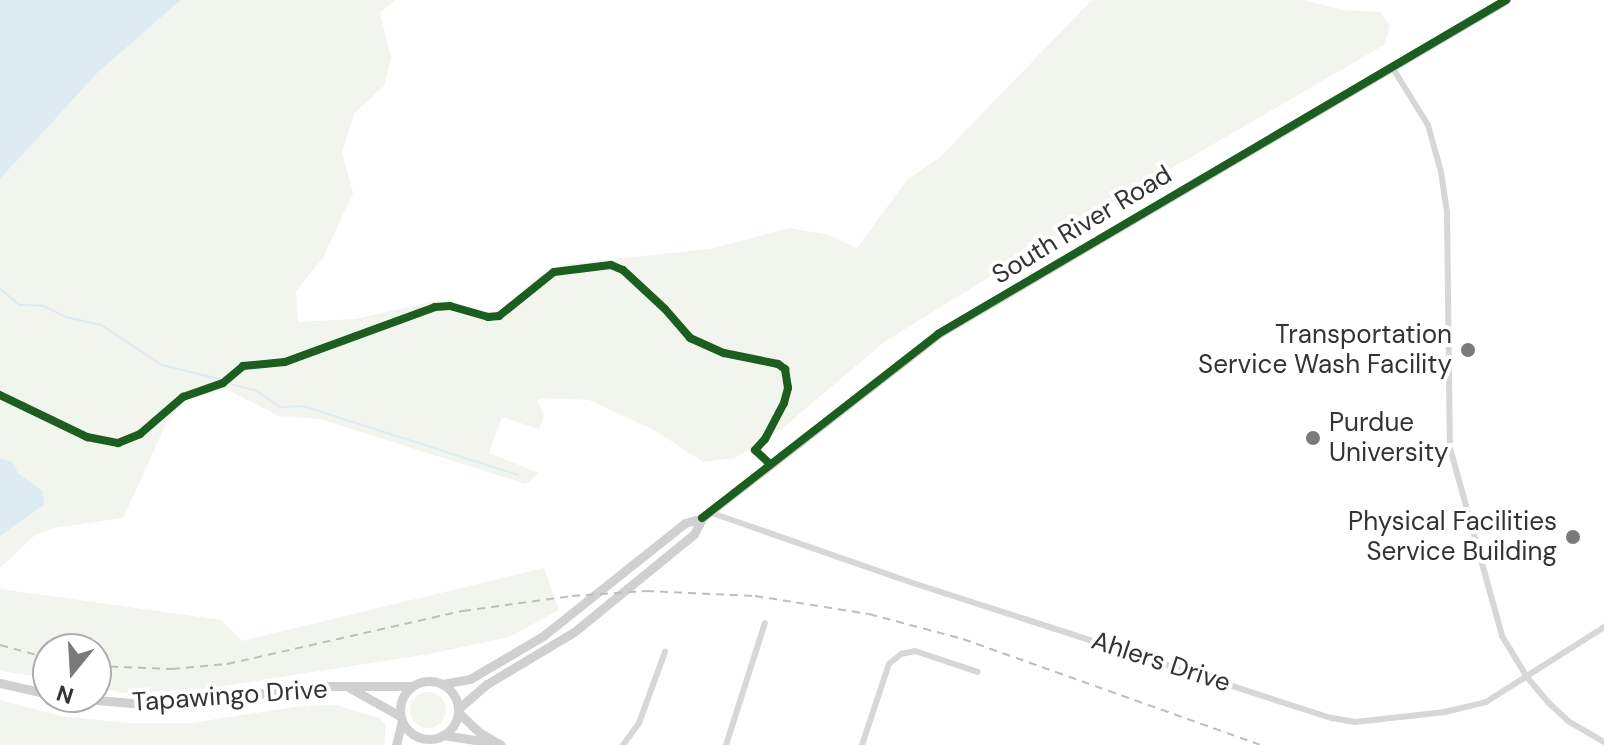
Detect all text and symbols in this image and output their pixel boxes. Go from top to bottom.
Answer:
street label: South River Road [987,159,1177,291]
place label: Transportation Service Wash Facility [1198,319,1452,380]
marker: Transportation Service Wash Facility [1459,341,1477,359]
place label: Purdue University [1329,407,1449,468]
marker: Purdue University [1304,429,1322,447]
place label: Physical Facilities Service Building [1348,506,1557,568]
marker: Physical Facilities Service Building [1564,528,1582,546]
street label: Ahlers Drive [1088,625,1234,699]
north arrow [32,633,112,713]
street label: Tapawingo Drive [131,674,329,718]
text: N [53,678,77,711]

